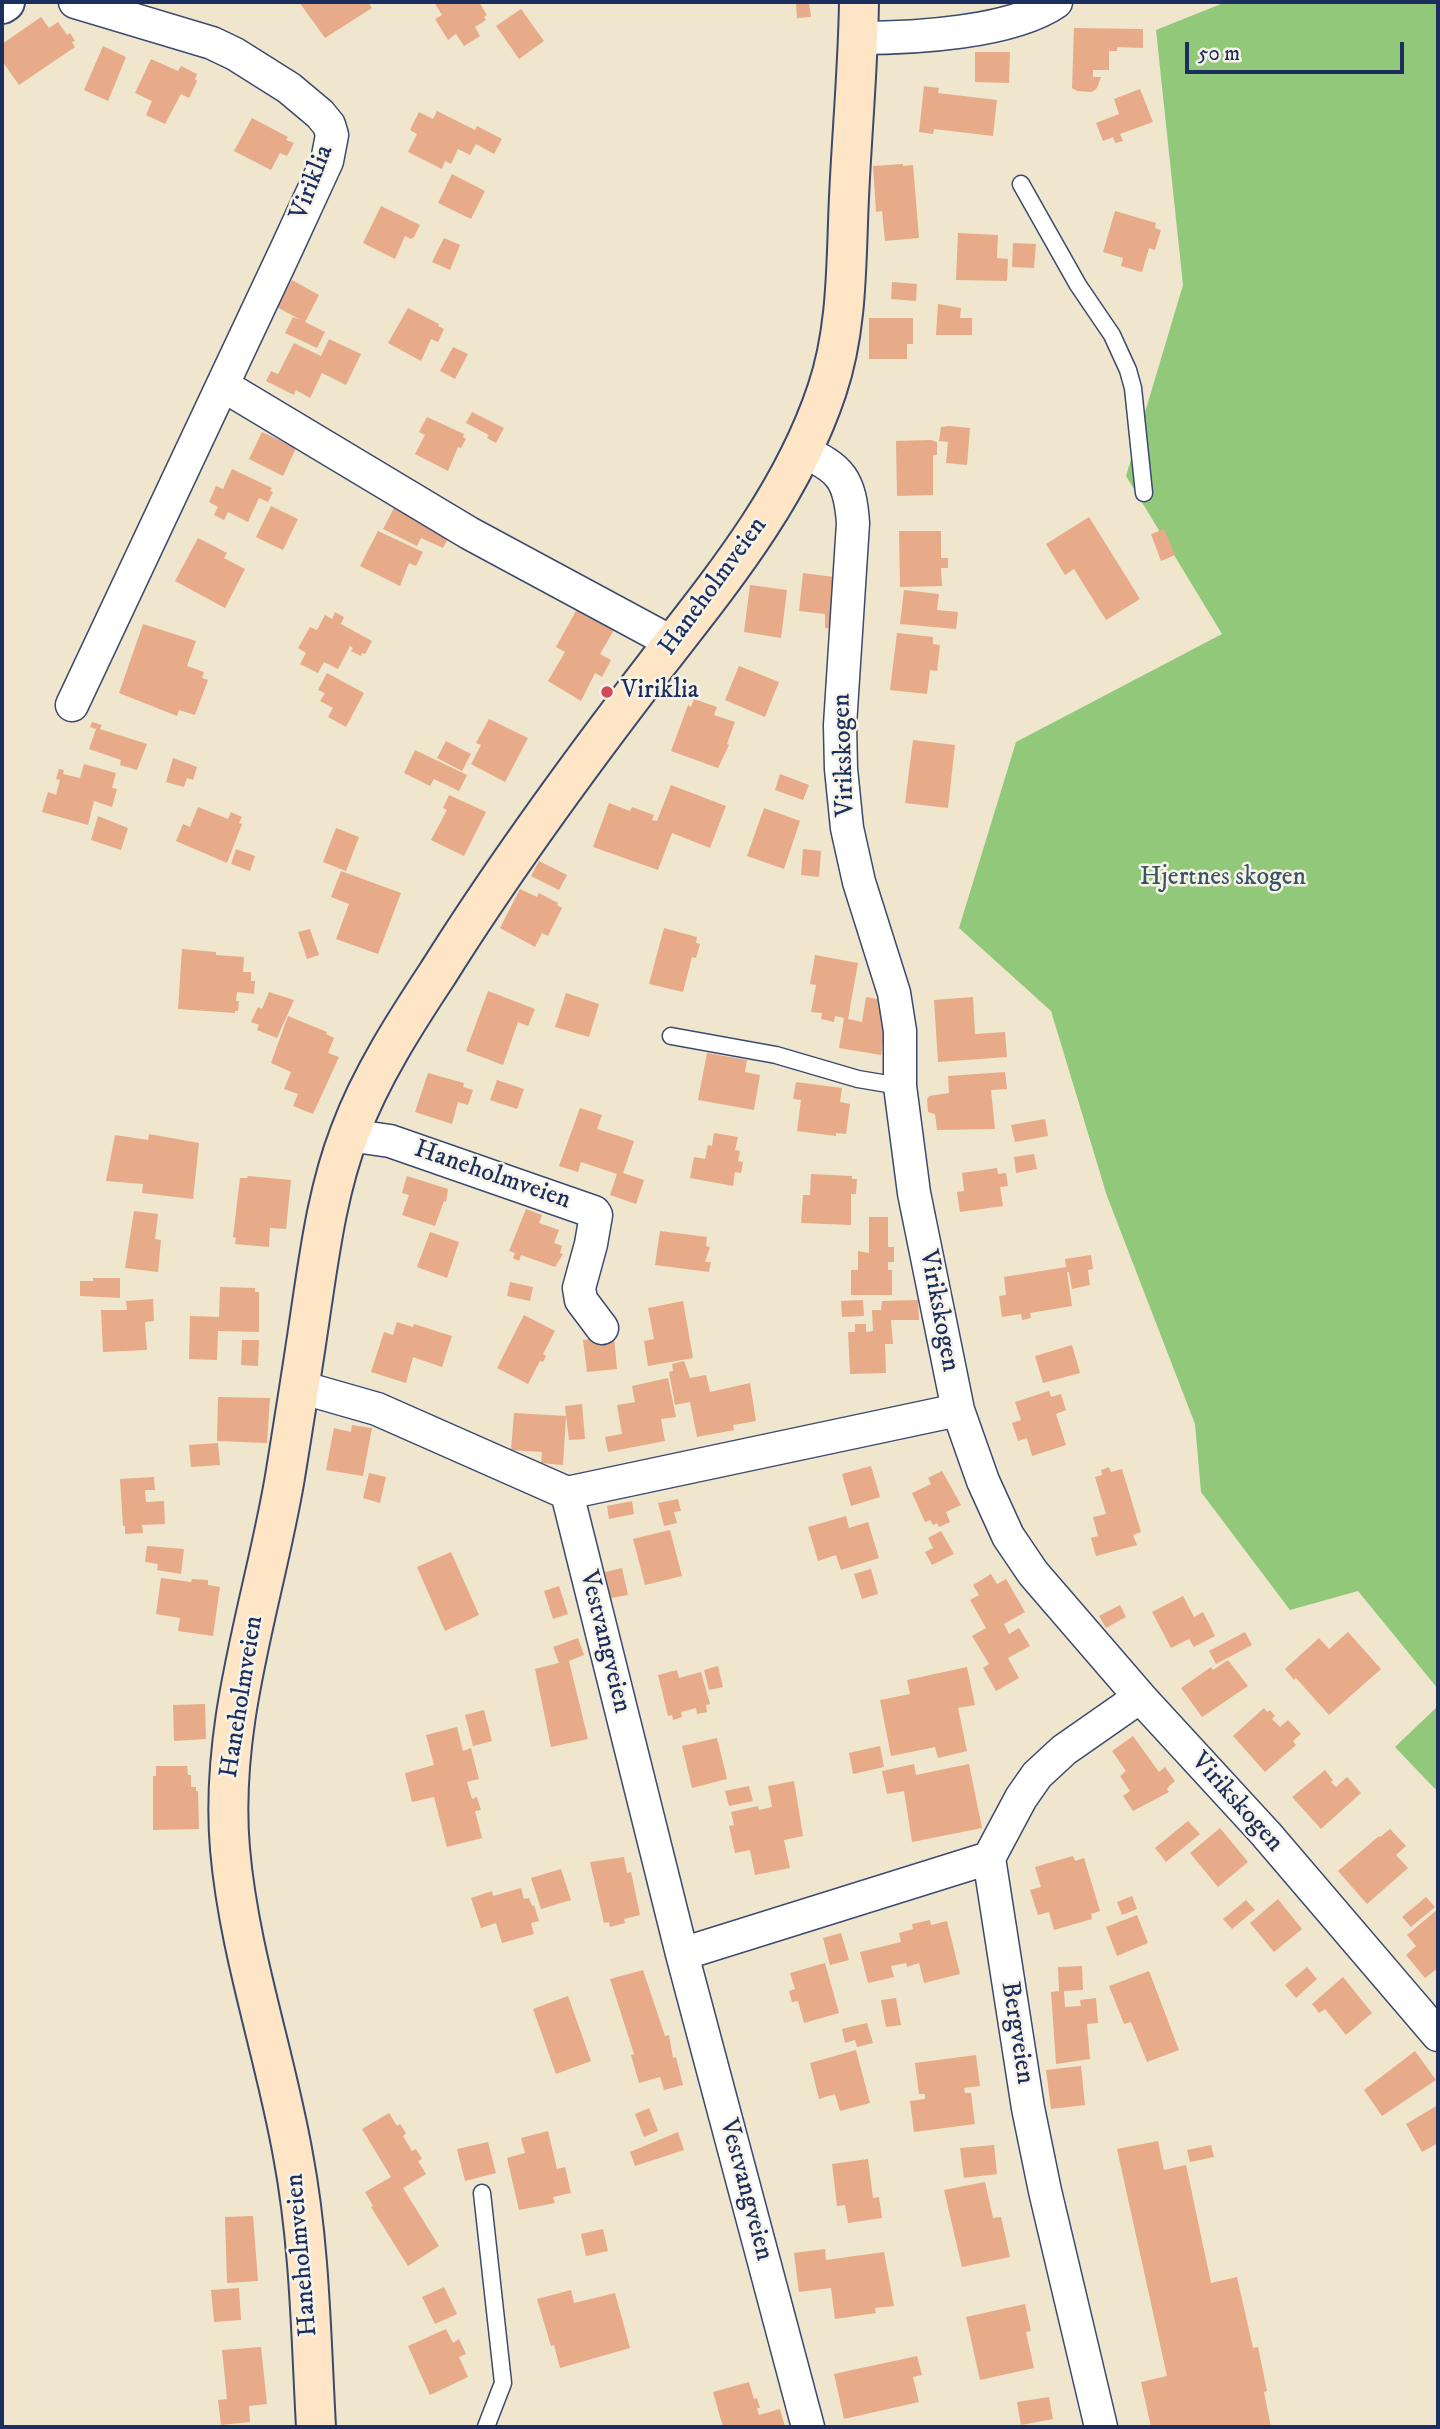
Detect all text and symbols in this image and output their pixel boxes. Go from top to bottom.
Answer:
scale bar [1188,28,1407,72]
text: 50 m [1198,41,1240,67]
street label: Viriklia [284,141,342,225]
street label: Haneholmveien [653,512,775,662]
place label: Viriklia [621,676,699,708]
marker: Viriklia [599,684,615,700]
street label: Virikskogen [827,693,863,817]
park label: Hjertnes skogen [1140,863,1306,895]
street label: Haneholmveien [410,1135,574,1217]
street label: Virikskogen [911,1248,965,1374]
street label: Vestvangveien [571,1568,637,1716]
street label: Haneholmveien [215,1614,271,1780]
street label: Virikskogen [1183,1747,1289,1859]
street label: Bergveien [993,1979,1039,2087]
street label: Vestvangveien [711,2116,779,2264]
street label: Haneholmveien [280,2172,326,2338]

